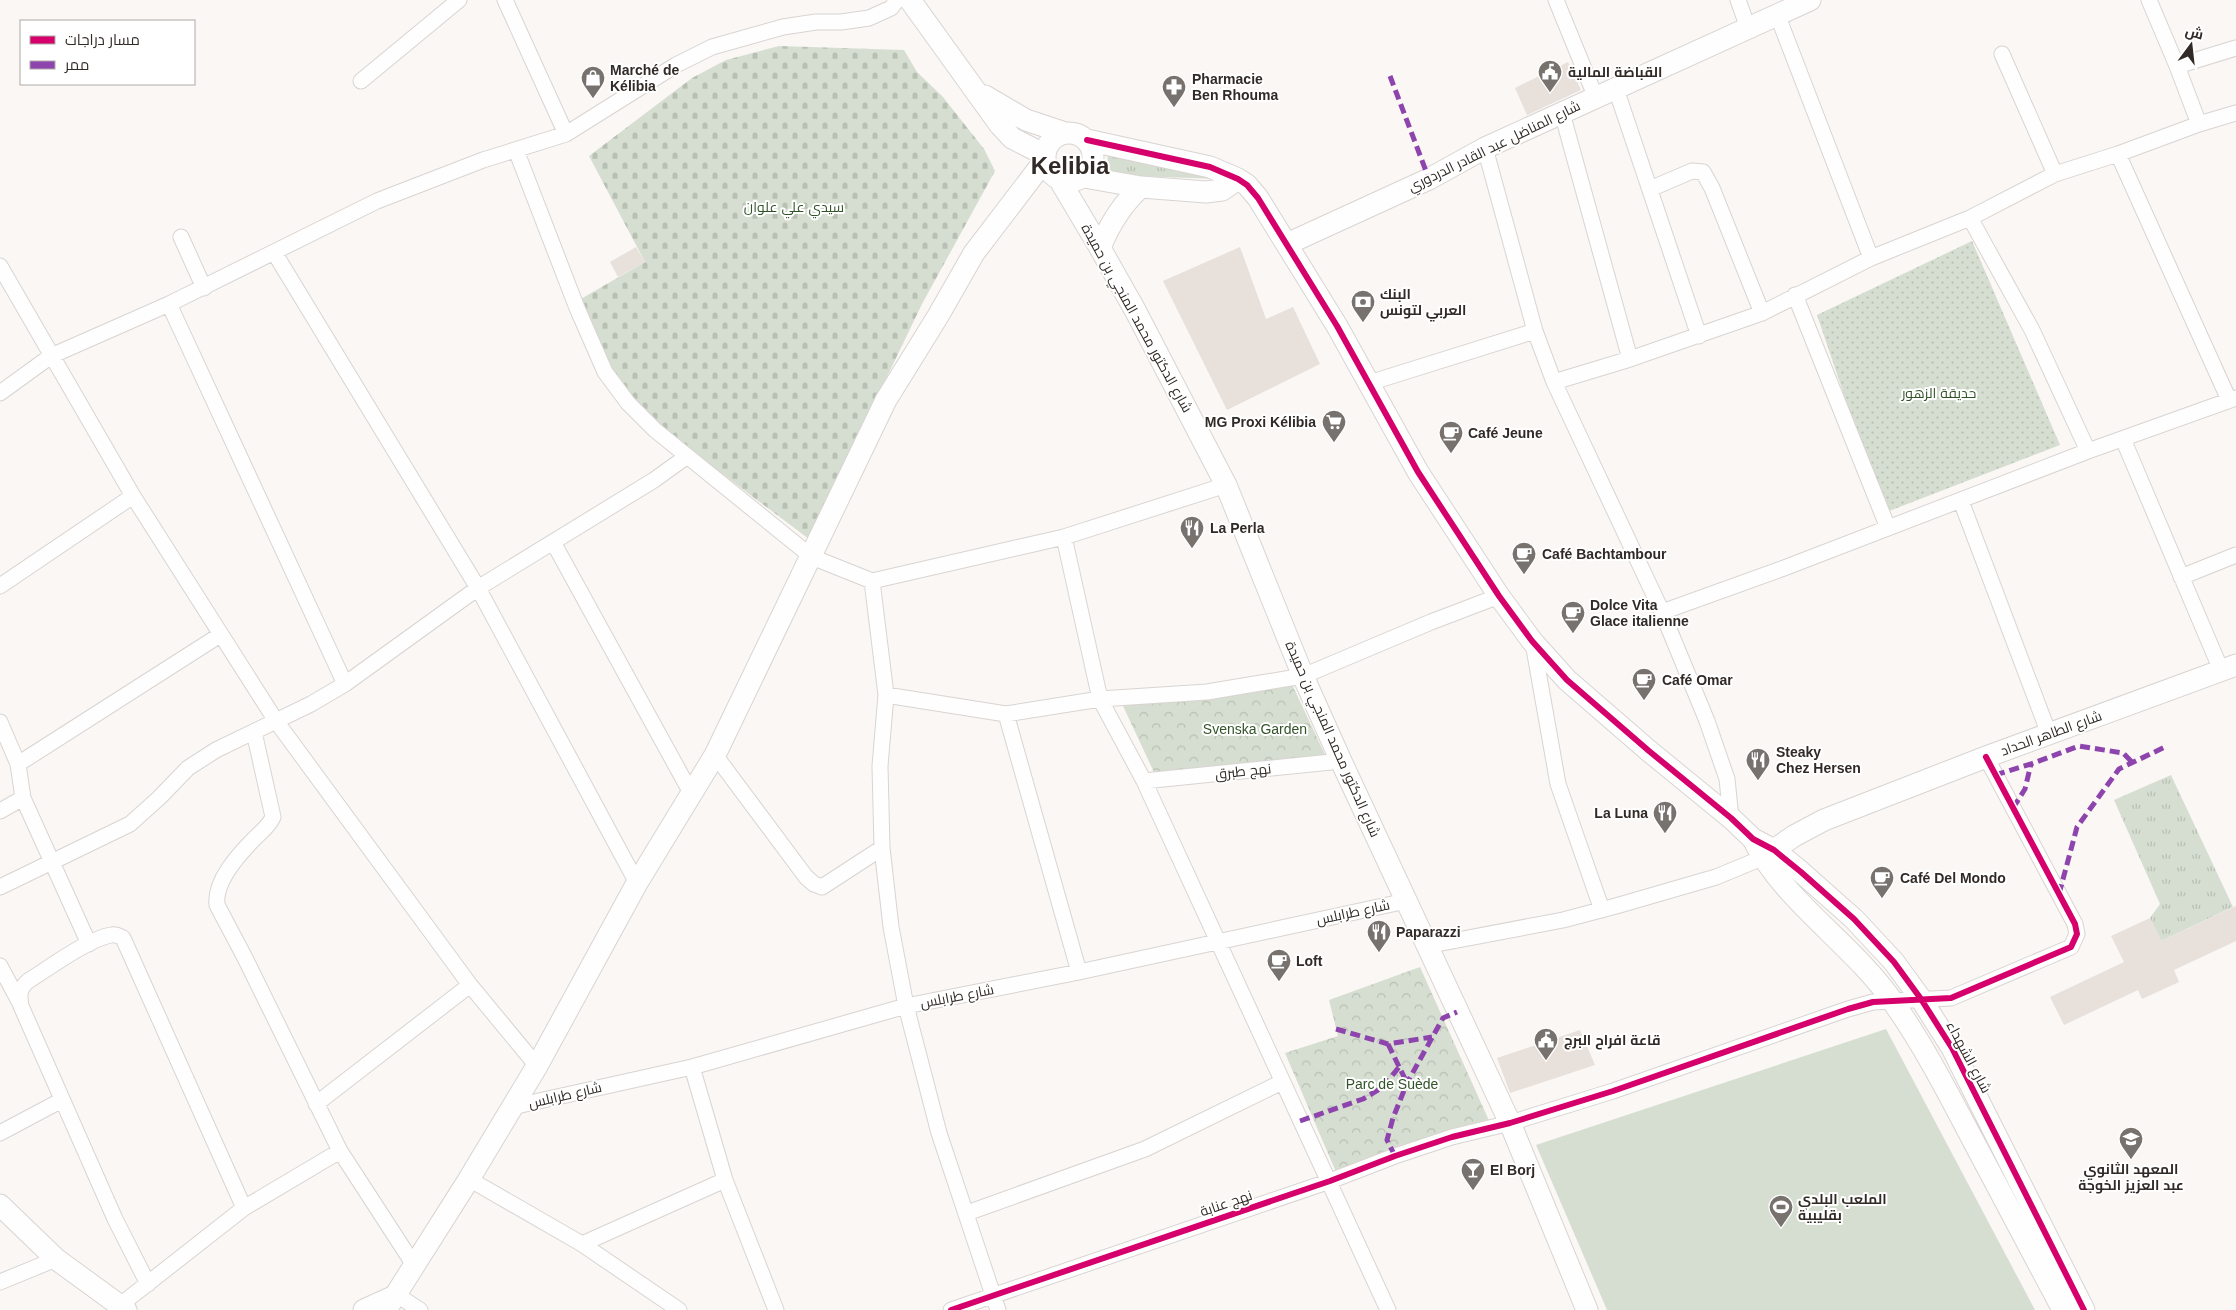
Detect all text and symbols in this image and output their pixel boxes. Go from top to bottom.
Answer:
legend [20,20,195,85]
north arrow [2166,20,2216,70]
text: ش [2183,22,2205,43]
text: مسار دراجات [65,31,140,49]
text: ممر [64,56,89,74]
public building icon: القباضة المالية [1537,59,1563,93]
place label: Marché de Kélibia [610,62,679,94]
place label: القباضة المالية [1568,64,1662,80]
shop icon: Marché de Kélibia [580,65,606,99]
place label: Pharmacie Ben Rhouma [1192,71,1279,103]
pharmacy icon: Pharmacie Ben Rhouma [1161,74,1187,108]
street label: شارع المناضل عبد القادر الدردوري [1405,97,1585,198]
district label: Kelibia [1031,152,1110,179]
park label: سيدي علي علوان [744,199,844,219]
street label: شارع الدكتور محمد المنجي بن حميدة [1075,221,1196,417]
place label: البنك العربي لتونس [1380,286,1466,322]
bank icon: البنك العربي لتونس [1350,289,1376,323]
park label: حديقة الزهور [1901,385,1976,401]
supermarket icon: MG Proxi Kélibia [1321,409,1347,443]
place label: MG Proxi Kélibia [1205,414,1316,430]
cafe icon: Café Jeune [1438,420,1464,454]
place label: Café Jeune [1468,425,1543,441]
restaurant icon: La Perla [1179,515,1205,549]
place label: La Perla [1210,520,1265,536]
cafe icon: Café Bachtambour [1511,541,1537,575]
place label: Café Bachtambour [1542,546,1667,562]
place label: Dolce Vita Glace italienne [1590,597,1689,629]
cafe icon: Dolce Vita Glace italienne [1560,600,1586,634]
street label: شارع الدكتور محمد المنجي بن حميدة [1279,638,1384,841]
cafe icon: Café Omar [1631,667,1657,701]
place label: Café Omar [1662,672,1733,688]
street label: شارع الطاهر الحداد [1998,707,2104,760]
park label: Svenska Garden [1203,721,1307,737]
place label: Steaky Chez Hersen [1776,744,1861,776]
restaurant icon: Steaky Chez Hersen [1745,747,1771,781]
street label: نهج طبرق [1214,760,1272,783]
restaurant icon: La Luna [1652,800,1678,834]
place label: La Luna [1594,805,1648,821]
cafe icon: Café Del Mondo [1869,865,1895,899]
place label: Café Del Mondo [1900,870,2006,886]
street label: شارع طرابلس [1315,896,1391,929]
restaurant icon: Paparazzi [1366,919,1392,953]
place label: Paparazzi [1396,924,1461,940]
cafe icon: Loft [1266,948,1292,982]
place label: Loft [1296,953,1323,969]
street label: شارع طرابلس [919,981,995,1012]
street label: شارع الشهداء [1943,1018,1995,1096]
public building icon: قاعة افراح البرج [1533,1027,1559,1061]
place label: قاعة افراح البرج [1564,1032,1661,1050]
park label: Parc de Suède [1346,1076,1439,1092]
street label: شارع طرابلس [527,1079,604,1112]
school or university icon: المعهد الثانوي عبد العزيز الخوجة [2118,1126,2144,1160]
bar icon: El Borj [1460,1157,1486,1191]
place label: المعهد الثانوي عبد العزيز الخوجة [2078,1161,2184,1194]
place label: El Borj [1490,1162,1535,1178]
street label: نهج عنابة [1198,1187,1254,1220]
place label: الملعب البلدي بقليبية [1798,1191,1887,1223]
sports icon: الملعب البلدي بقليبية [1768,1194,1794,1228]

